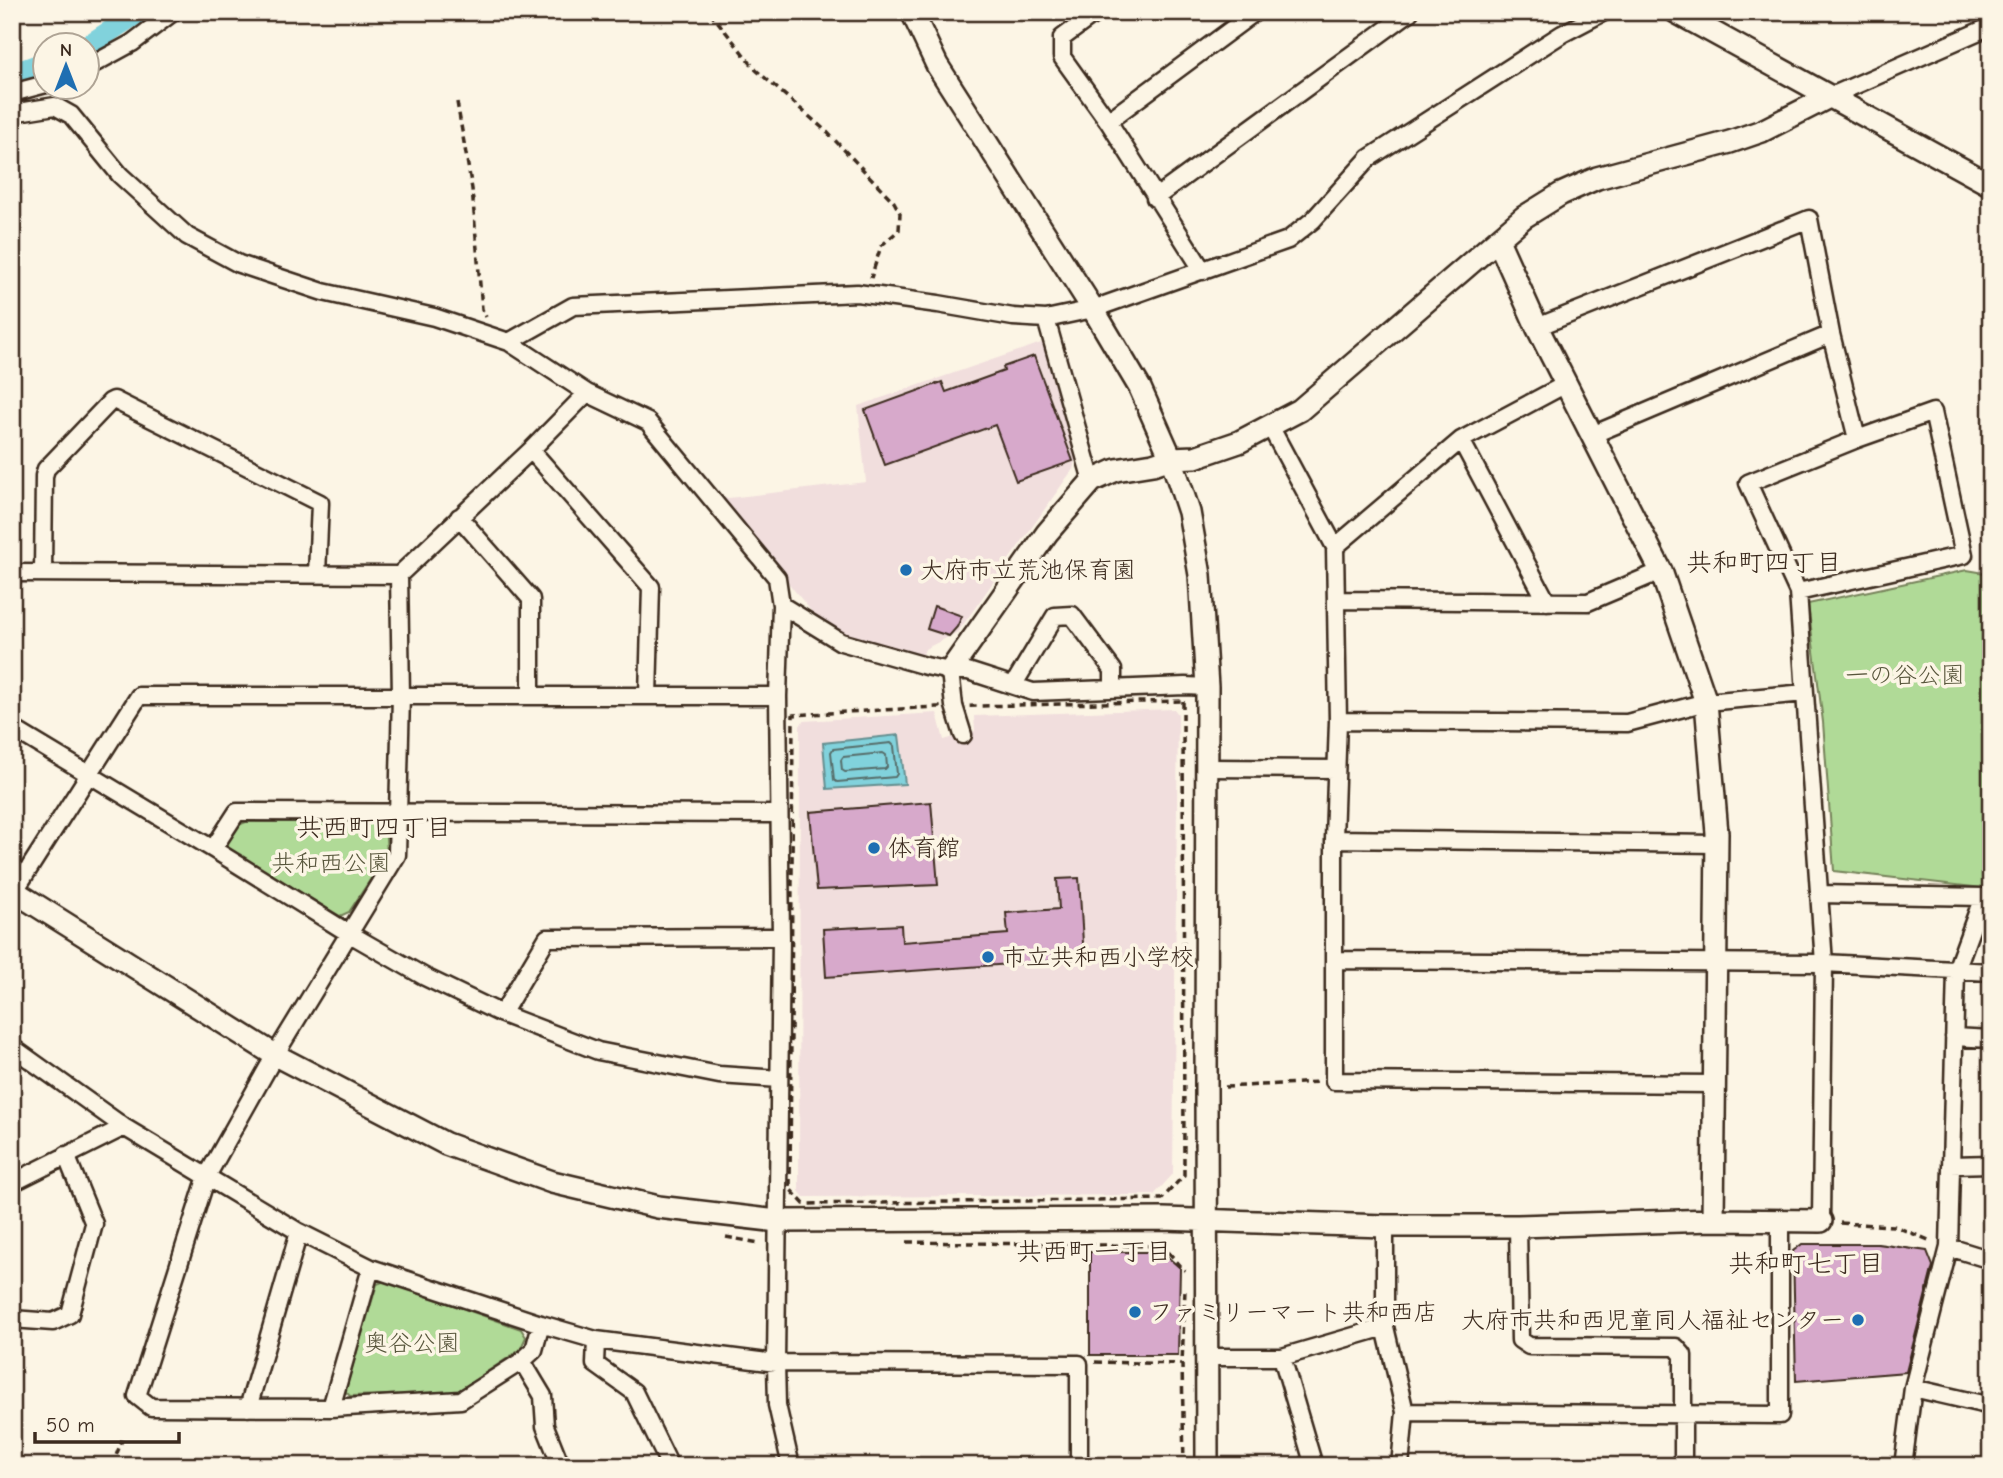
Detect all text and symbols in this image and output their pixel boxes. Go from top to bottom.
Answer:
north arrow [32,32,102,102]
text: N [60,39,72,61]
district label: 共和町四丁目 [1686,548,1842,578]
place label: 大府市立荒池保育園 [920,556,1136,584]
marker: 大府市立荒池保育園 [898,562,914,578]
park label: 一の谷公園 [1845,661,1965,689]
district label: 共西町四丁目 [296,813,452,843]
place label: 体育館 [888,834,960,862]
marker: 体育館 [866,840,882,856]
park label: 共和西公園 [271,849,391,877]
place label: 市立共和西小学校 [1002,943,1194,971]
marker: 市立共和西小学校 [980,949,996,965]
district label: 共西町一丁目 [1016,1237,1172,1267]
district label: 共和町七丁目 [1728,1249,1884,1279]
place label: ファミリーマート共和西店 [1149,1298,1437,1326]
marker: ファミリーマート共和西店 [1127,1304,1143,1320]
place label: 大府市共和西児童同人福祉センター [1461,1306,1844,1334]
marker: 大府市共和西児童同人福祉センター [1850,1312,1866,1328]
park label: 奥谷公園 [364,1329,460,1357]
scale bar [35,1401,178,1445]
text: 50 m [46,1413,95,1437]

